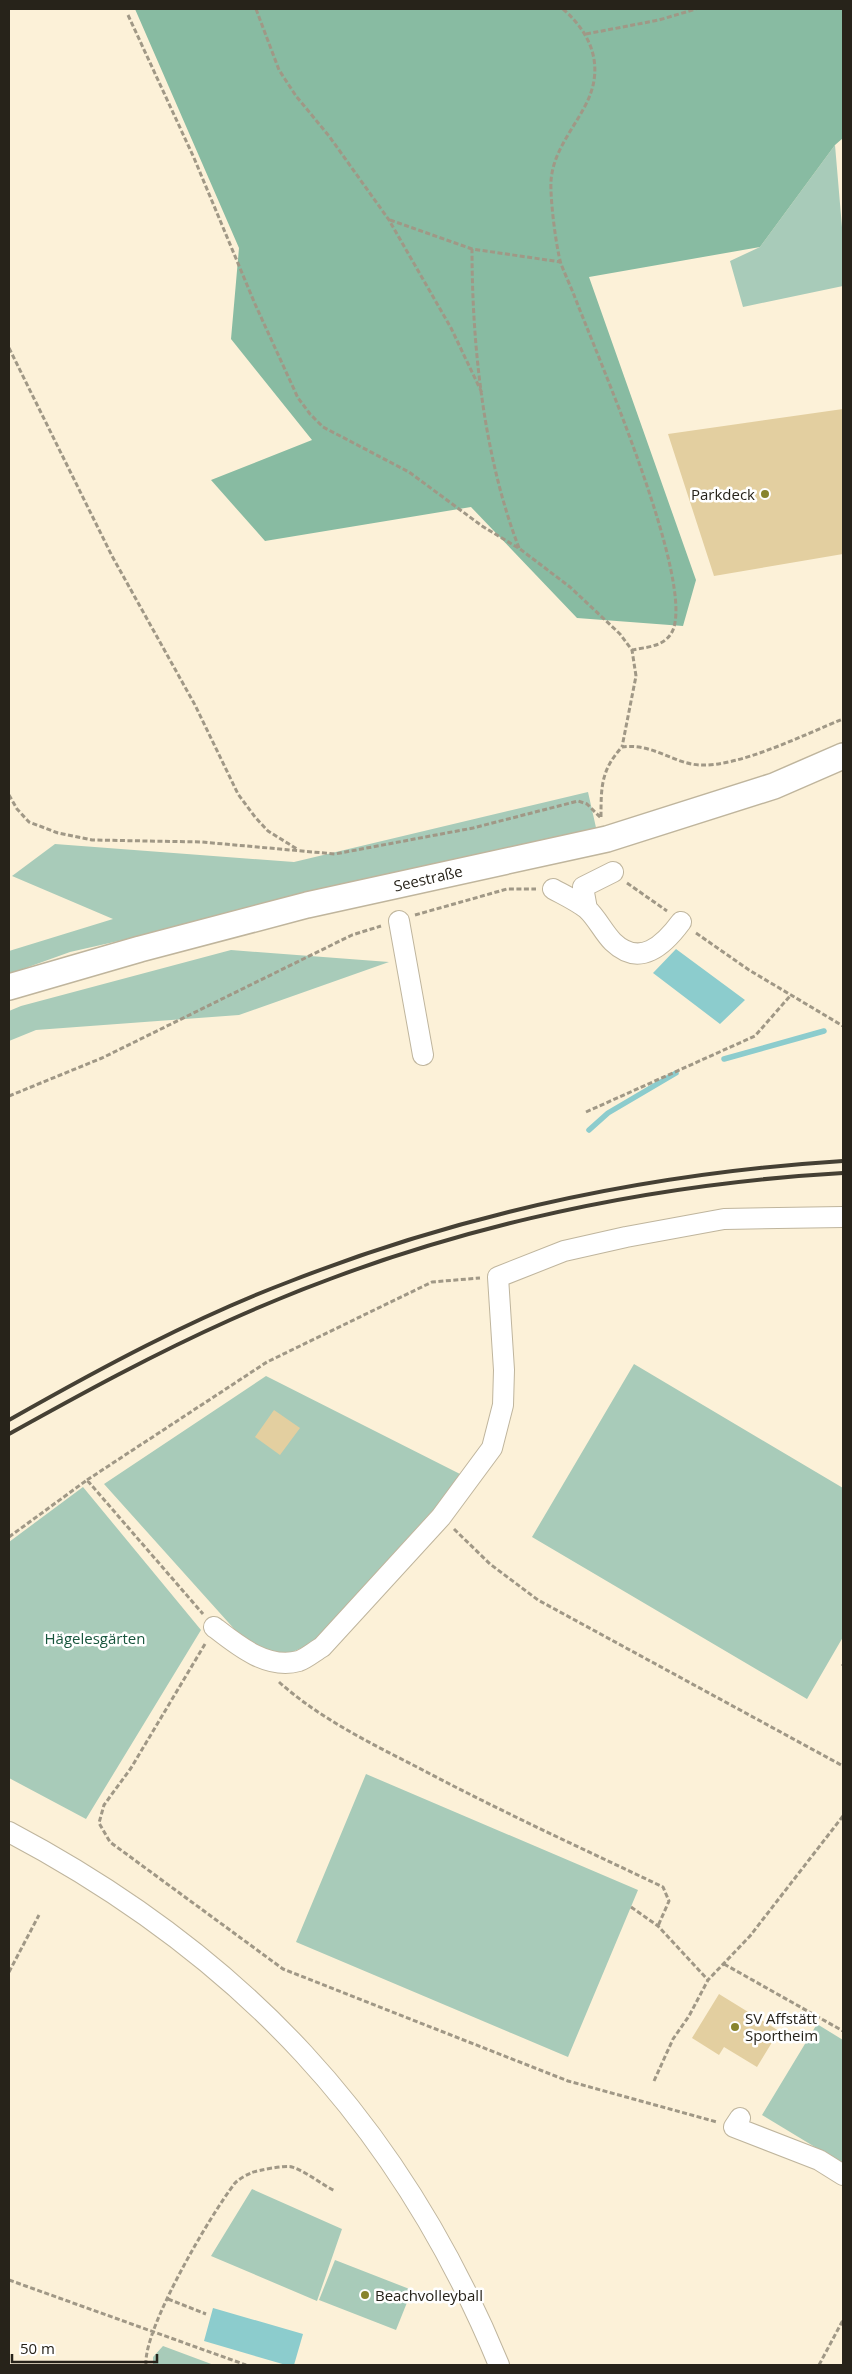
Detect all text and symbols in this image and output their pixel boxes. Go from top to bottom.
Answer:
place label: Parkdeck [691,484,755,504]
marker: Parkdeck [759,488,771,500]
street label: Seestraße [392,860,464,896]
park label: Hägelesgärten [45,1628,145,1648]
place label: SV Affstätt Sportheim [745,2008,818,2045]
marker: SV Affstätt Sportheim [729,2021,741,2033]
place label: Beachvolleyball [375,2285,483,2305]
marker: Beachvolleyball [359,2289,371,2301]
scale bar [12,2332,158,2364]
text: 50 m [20,2338,55,2358]

